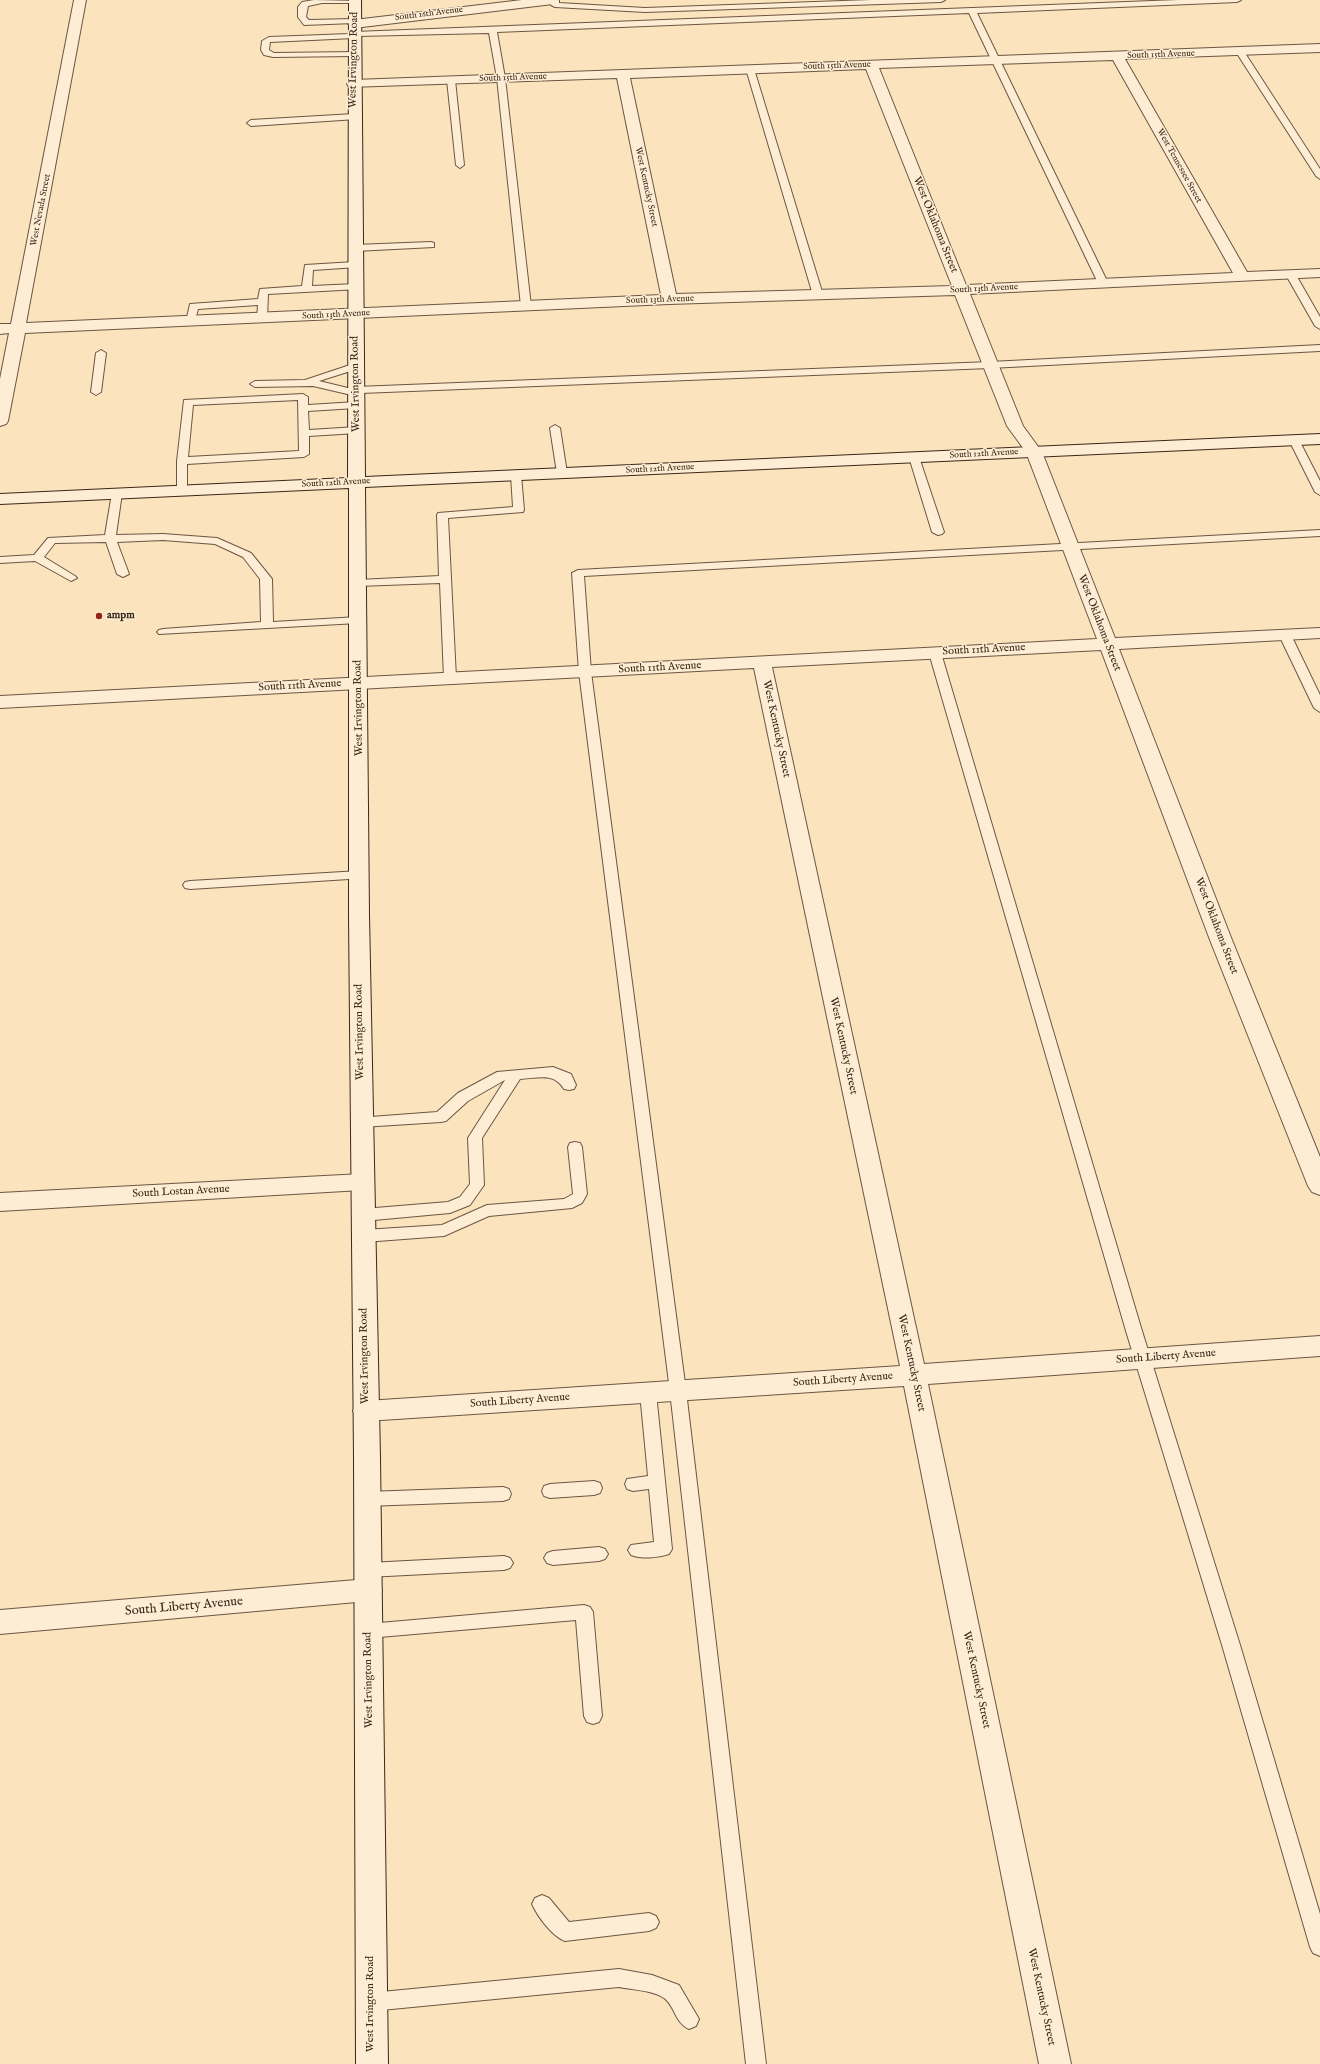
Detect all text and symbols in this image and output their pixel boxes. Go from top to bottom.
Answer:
street label: South 16th Avenue [394,4,464,24]
street label: West Irvington Road [347,12,361,108]
street label: South 15th Avenue [1127,48,1195,62]
street label: South 15th Avenue [803,59,871,73]
street label: South 15th Avenue [479,71,547,85]
street label: West Tennessee Street [1154,127,1204,205]
street label: West Kentucky Street [632,146,660,228]
street label: West Nevada Street [29,173,53,247]
street label: West Oklahoma Street [910,175,960,275]
street label: South 13th Avenue [950,282,1018,296]
street label: South 13th Avenue [626,293,694,307]
street label: South 13th Avenue [302,308,370,322]
street label: West Irvington Road [349,336,363,432]
street label: South 12th Avenue [949,447,1019,461]
street label: South 12th Avenue [625,462,695,476]
street label: South 12th Avenue [301,476,371,490]
street label: West Oklahoma Street [1074,573,1124,673]
place label: ampm [107,609,135,623]
marker: ampm [94,611,104,621]
street label: South 11th Avenue [942,641,1026,659]
street label: South 11th Avenue [618,659,702,677]
street label: West Irvington Road [352,660,366,756]
street label: South 11th Avenue [258,677,342,695]
street label: West Kentucky Street [759,679,793,779]
street label: West Oklahoma Street [1191,876,1241,976]
street label: West Irvington Road [353,984,367,1080]
street label: West Kentucky Street [826,996,860,1096]
street label: South Lostan Avenue [132,1183,230,1201]
street label: West Irvington Road [358,1308,372,1404]
street label: West Kentucky Street [894,1313,928,1413]
street label: South Liberty Avenue [1116,1347,1216,1367]
street label: South Liberty Avenue [793,1370,893,1390]
street label: South Liberty Avenue [470,1391,570,1411]
street label: South Liberty Avenue [124,1594,244,1620]
street label: West Kentucky Street [959,1630,993,1730]
street label: West Irvington Road [362,1632,376,1728]
street label: West Kentucky Street [1024,1947,1058,2047]
street label: West Irvington Road [364,1956,378,2052]

